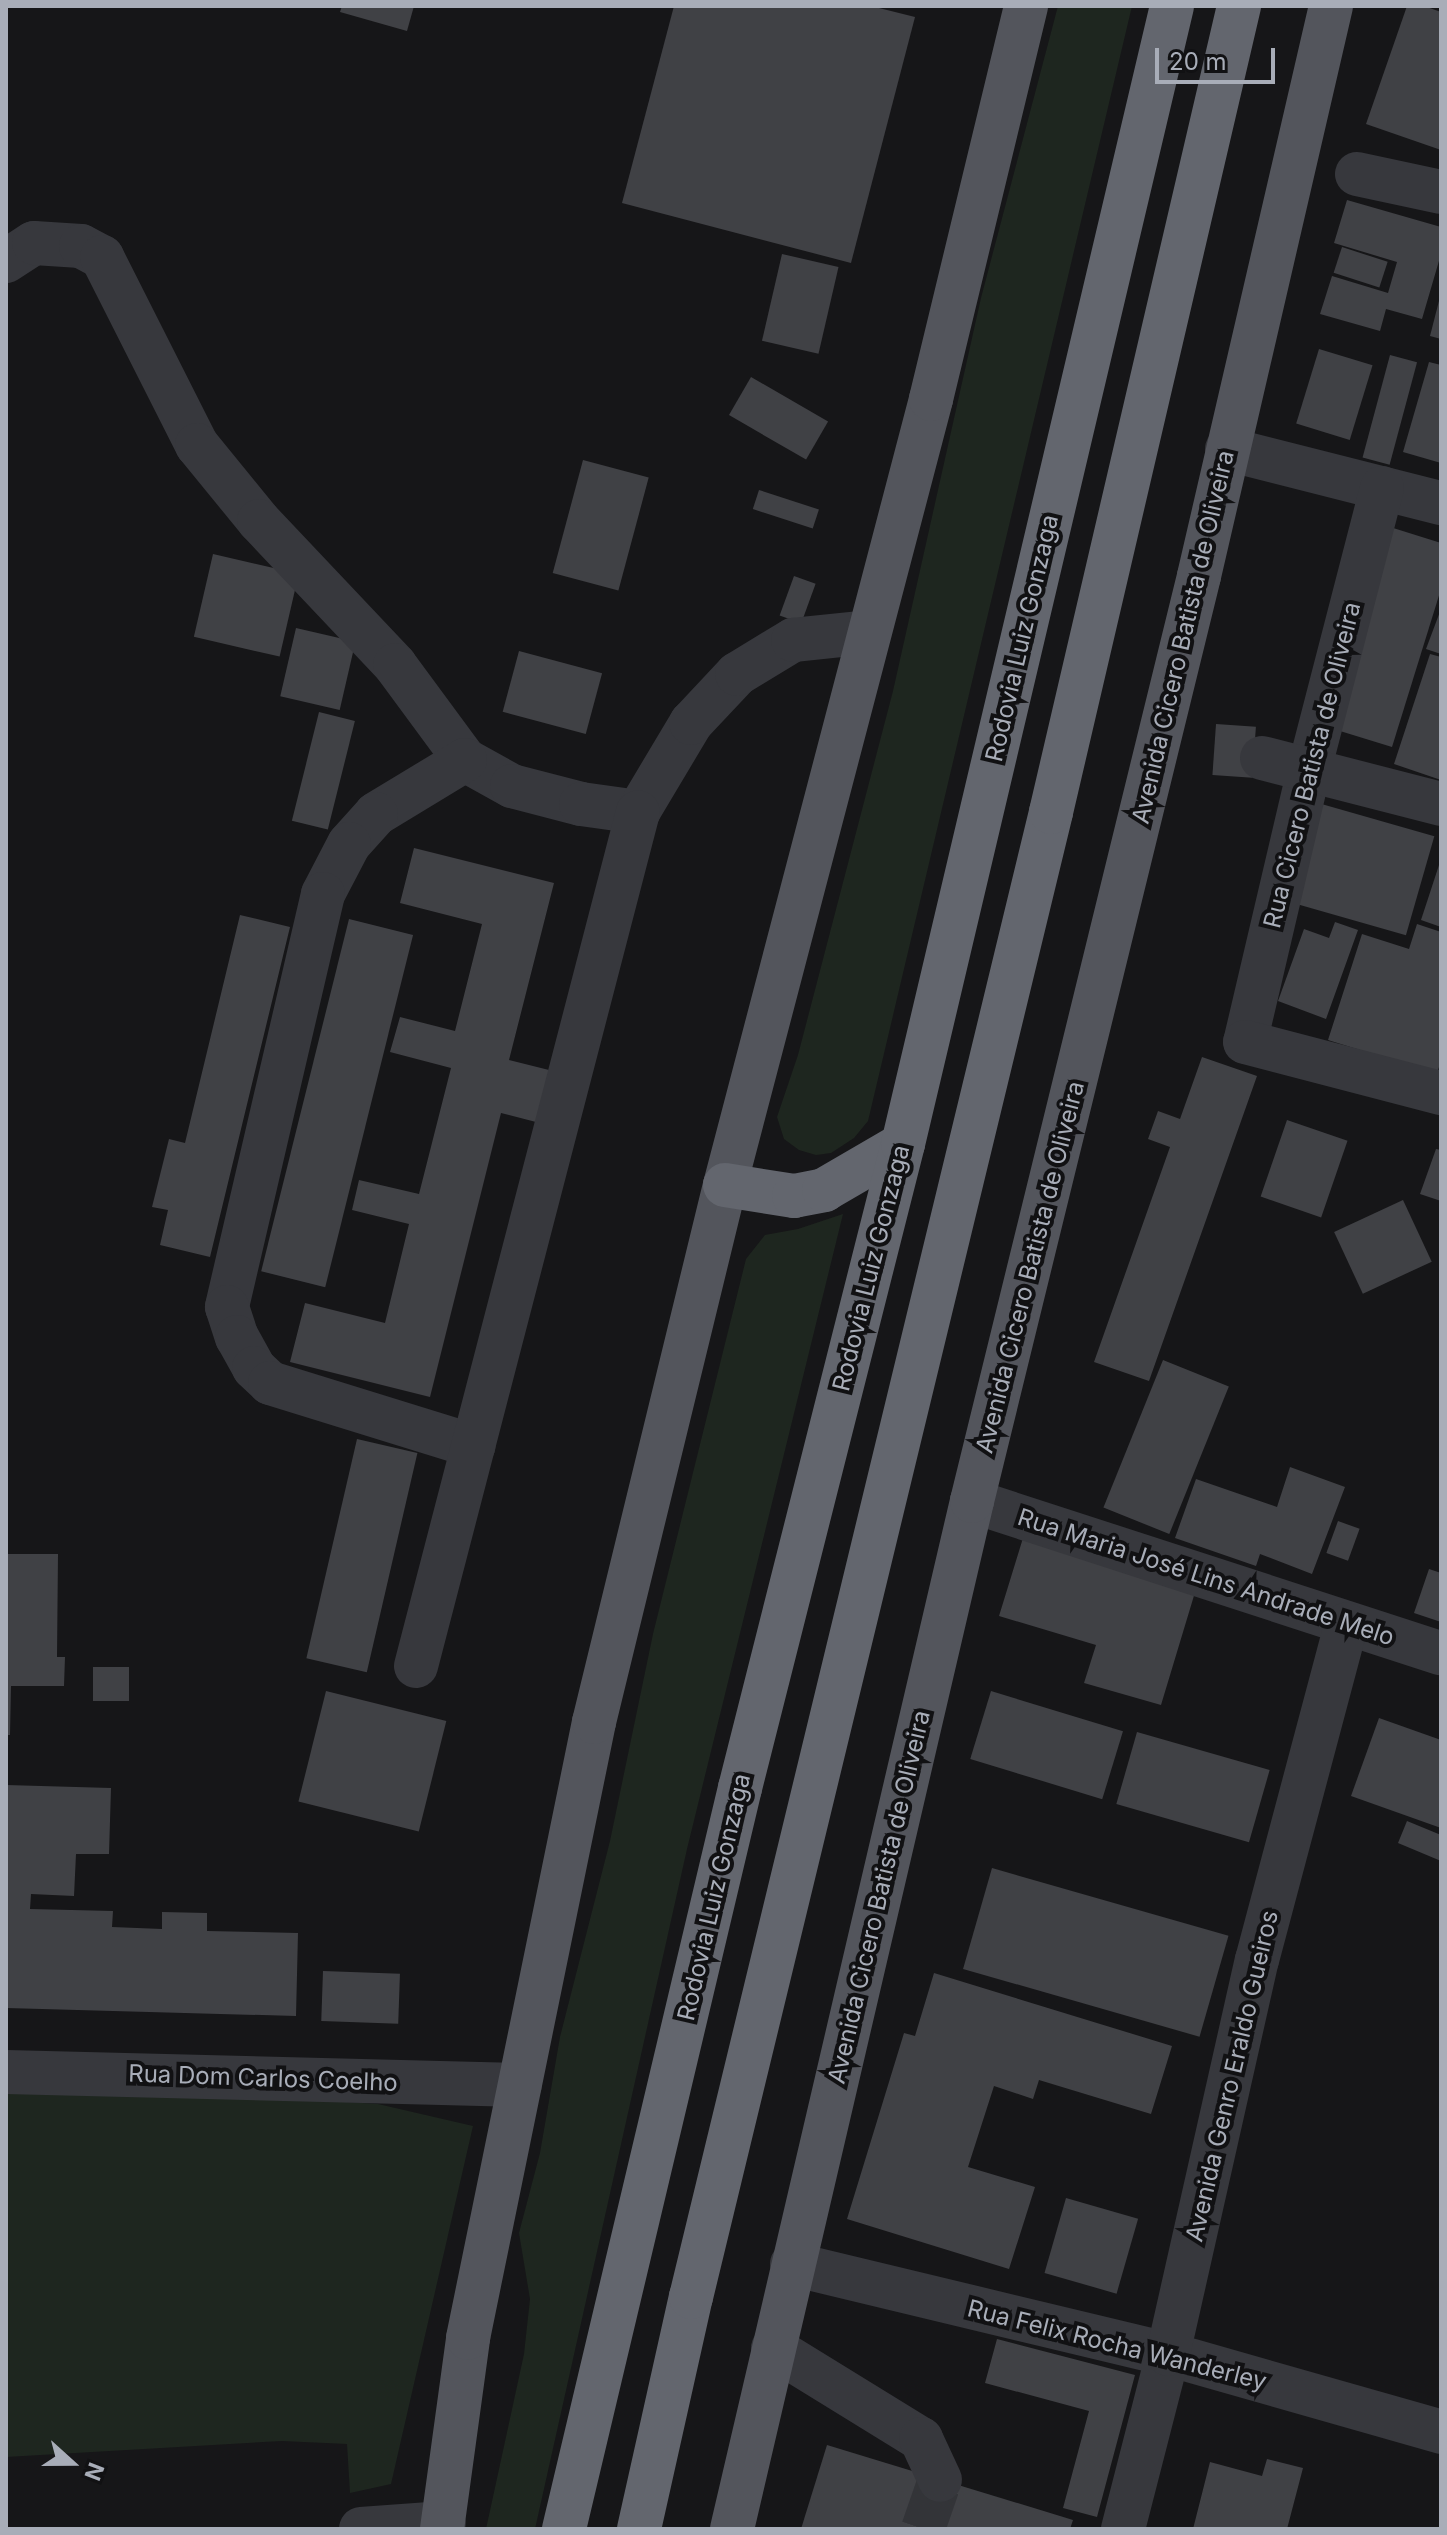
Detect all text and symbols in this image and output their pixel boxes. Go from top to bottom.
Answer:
scale bar [1159,32,1279,82]
text: 20 m [1169,47,1227,76]
street label: Avenida Cicero Batista de Oliveira [1126,448,1240,826]
street label: Rodovia Luiz Gonzaga [980,512,1064,764]
street label: Rua Cicero Batista de Oliveira [1257,599,1367,931]
street label: Avenida Cicero Batista de Oliveira [970,1078,1090,1456]
street label: Rodovia Luiz Gonzaga [826,1142,916,1394]
street label: Rua Maria José Lins Andrade Melo [1014,1502,1398,1652]
street label: Avenida Cicero Batista de Oliveira [822,1708,936,2086]
street label: Rodovia Luiz Gonzaga [672,1771,756,2023]
street label: Avenida Genro Eraldo Gueiros [1180,1908,1284,2244]
street label: Rua Dom Carlos Coelho [128,2059,398,2097]
street label: Rua Felix Rocha Wanderley [964,2294,1270,2396]
north arrow [32,2423,112,2503]
text: N [79,2459,110,2484]

